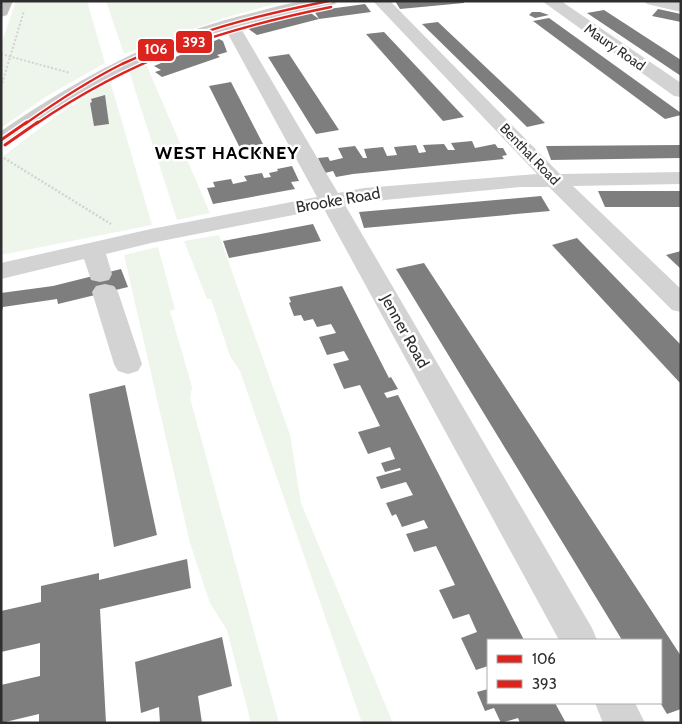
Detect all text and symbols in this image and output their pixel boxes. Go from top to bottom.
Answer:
street label: Maury Road [581,19,649,75]
line badge: 393 [175,30,213,54]
text: 393 [183,33,205,51]
line badge: 106 [137,38,175,62]
text: 106 [145,40,168,58]
street label: Benthal Road [496,119,564,189]
district label: WEST HACKNEY [155,142,299,164]
street label: Brooke Road [294,183,382,217]
street label: Jenner Road [376,290,433,371]
legend [487,639,662,704]
text: 106 [532,650,556,668]
text: 393 [532,675,557,693]

